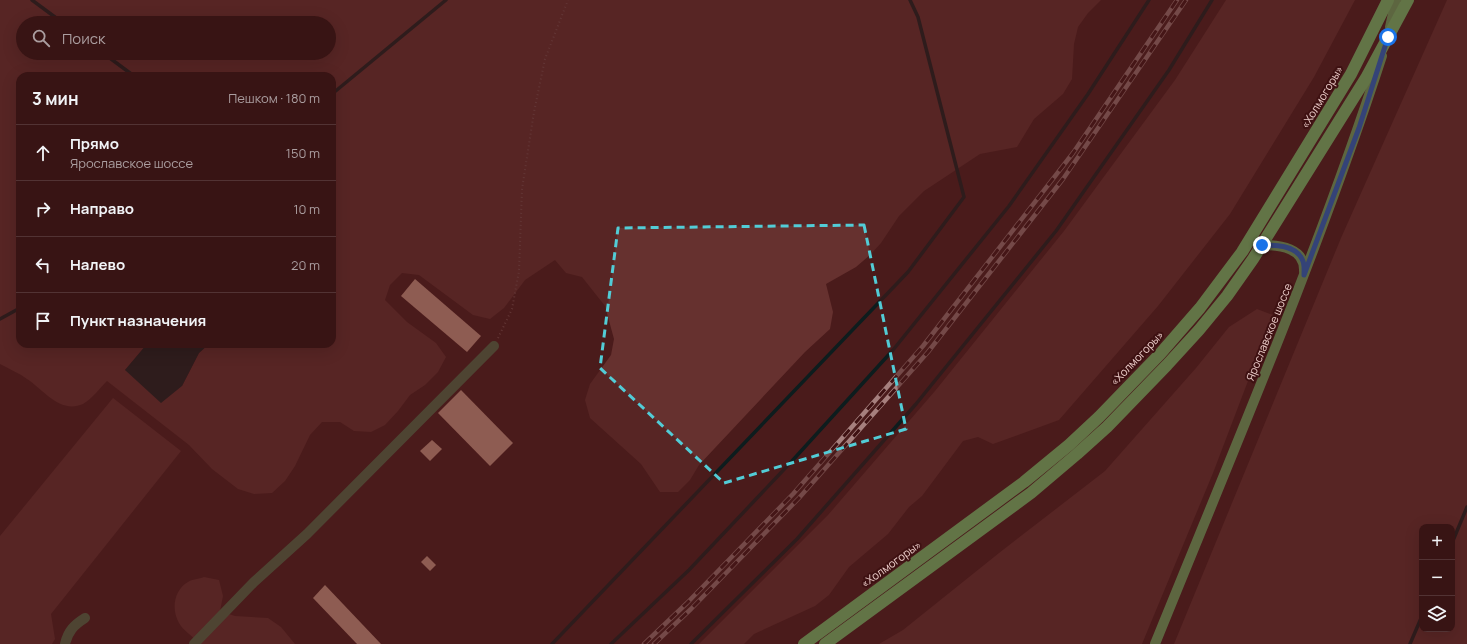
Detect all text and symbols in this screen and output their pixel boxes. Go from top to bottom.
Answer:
search box [16,16,336,60]
icon: search [30,27,52,49]
text: Поиск [62,28,106,49]
route start [1379,28,1397,46]
street label: «Холмогоры» [1297,63,1346,131]
text: 3 мин [32,87,79,110]
text: Пешком · 180 m [228,89,320,107]
text: Прямо [70,133,119,154]
icon: ahead [32,142,54,164]
text: 150 m [286,144,320,162]
text: Ярославское шоссе [70,154,193,172]
icon: right [32,198,54,220]
text: Направо [70,198,134,219]
text: 10 m [293,200,320,218]
route end [1253,236,1271,254]
icon: left [32,254,54,276]
text: Налево [70,254,125,275]
text: 20 m [291,256,320,274]
street label: Ярославское шоссе [1242,280,1295,383]
icon: arrive [32,310,54,332]
text: Пункт назначения [70,310,206,331]
street label: «Холмогоры» [1107,327,1167,388]
map controls [1419,524,1455,632]
button: + [1419,524,1455,560]
street label: «Холмогоры» [858,537,924,590]
button: − [1419,560,1455,596]
button: layers [1419,596,1455,632]

